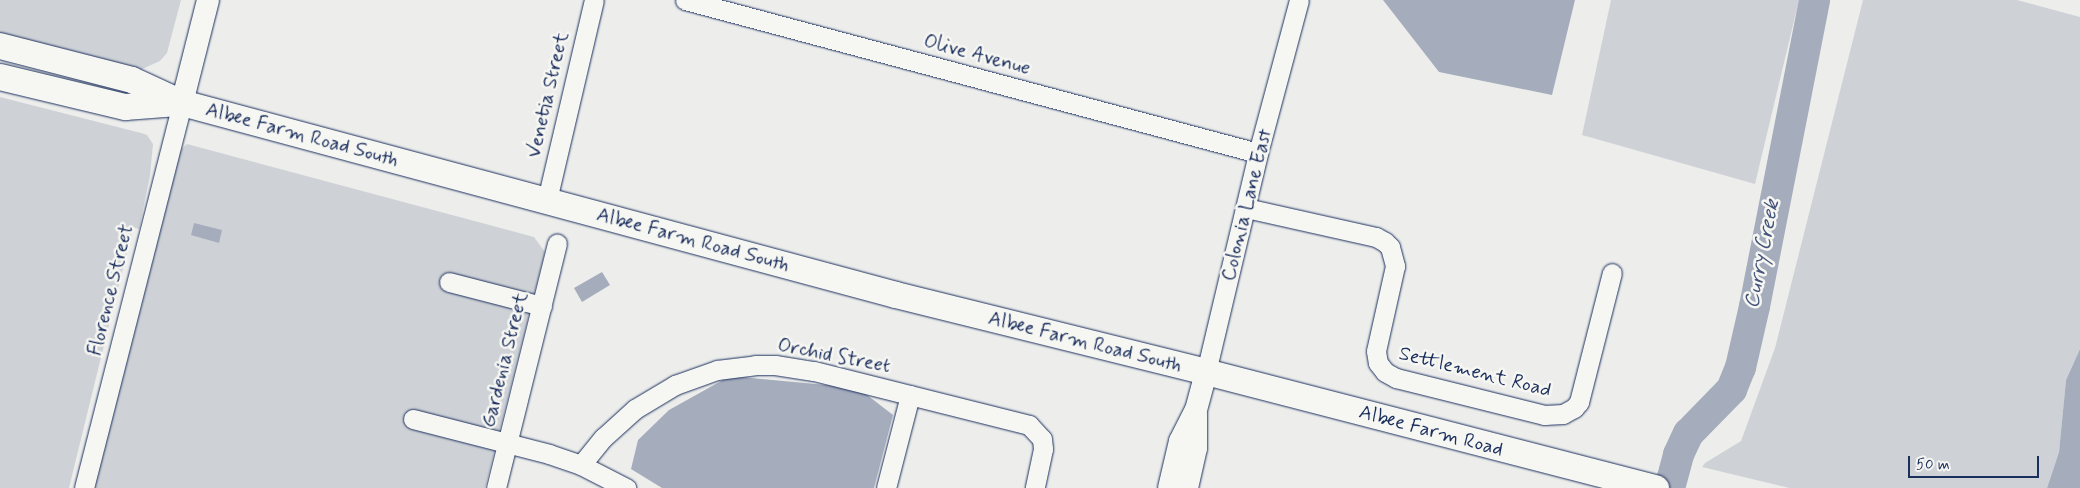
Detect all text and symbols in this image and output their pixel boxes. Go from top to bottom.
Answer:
street label: Olive Avenue [920,29,1034,81]
street label: Venetia Street [522,30,574,160]
street label: Albee Farm Road South [204,98,400,172]
street label: Colonia Lane East [1216,126,1278,284]
water label: Curry Creek [1739,197,1785,311]
street label: Albee Farm Road South [595,203,791,277]
street label: Florence Street [83,222,139,358]
street label: Gardenia Street [477,290,533,430]
street label: Albee Farm Road South [987,307,1183,377]
street label: Orchid Street [774,333,894,379]
street label: Settlement Road [1396,342,1554,402]
street label: Albee Farm Road [1356,400,1506,462]
scale bar [1910,446,2041,478]
text: 50 m [1916,455,1950,475]

